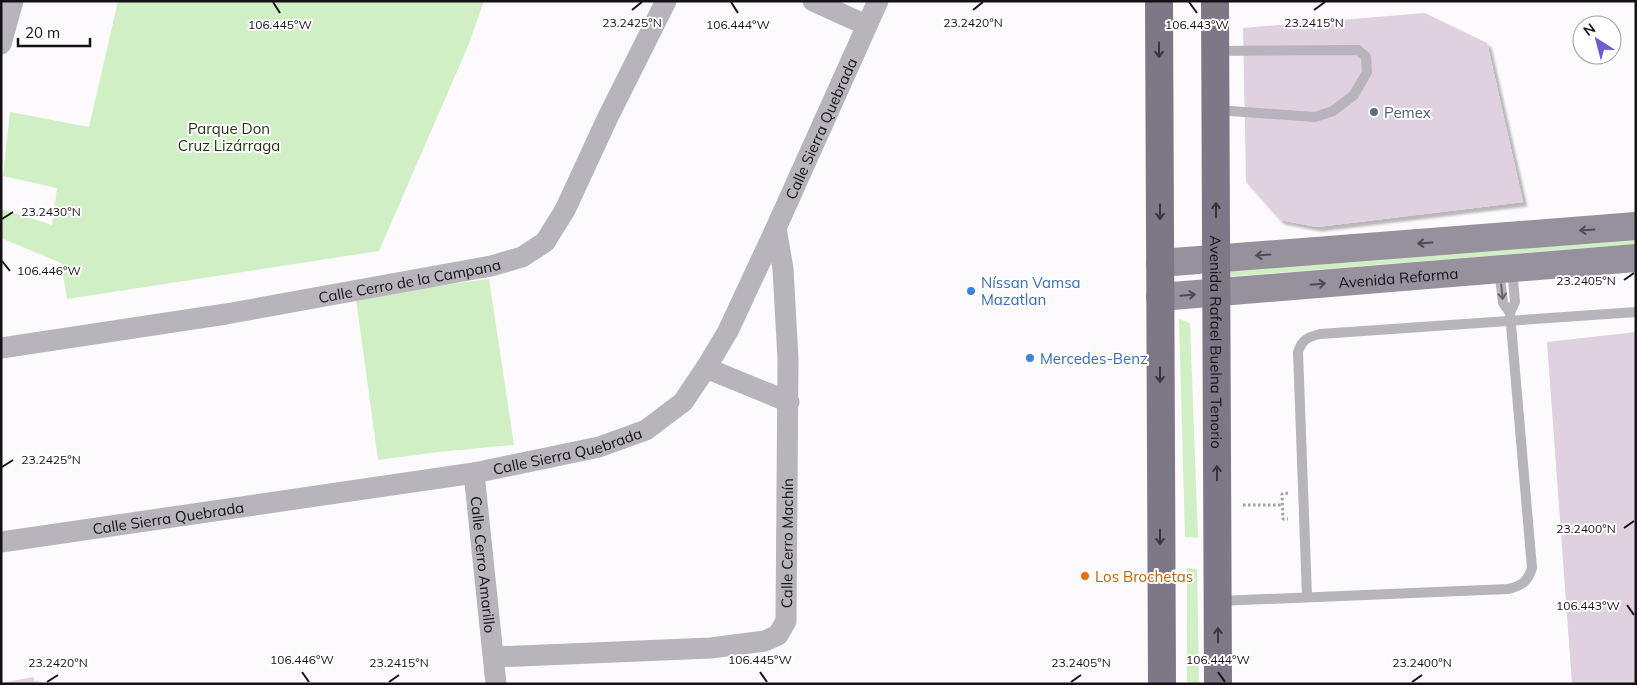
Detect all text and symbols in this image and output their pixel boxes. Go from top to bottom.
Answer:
scale bar [18,15,90,47]
text: 23.2425°N [602,15,662,30]
text: 23.2420°N [943,15,1003,30]
text: 23.2415°N [1284,15,1344,30]
north arrow [1572,15,1622,65]
text: 106.445°W [248,17,312,32]
text: 106.444°W [706,17,770,32]
text: 106.443°W [1165,17,1229,32]
text: N [1580,19,1599,40]
text: 20 m [25,23,60,42]
one-way arrow [1154,42,1164,58]
street label: Calle Sierra Quebrada [781,55,861,202]
place label: Pemex [1384,103,1431,122]
marker: Pemex [1368,106,1380,118]
park label: Parque Don Cruz Lizárraga [178,119,280,155]
one-way arrow [1211,202,1221,218]
text: 23.2430°N [21,204,81,219]
one-way arrow [1155,204,1165,220]
one-way arrow [1579,226,1595,235]
street label: Avenida Rafael Buelna Tenorio [1207,235,1226,449]
one-way arrow [1417,238,1433,248]
one-way arrow [1255,251,1271,260]
street label: Calle Cerro de la Campana [317,254,503,307]
text: 106.446°W [17,263,81,278]
street label: Avenida Reforma [1337,263,1459,292]
place label: Níssan Vamsa Mazatlan [981,273,1081,309]
text: 23.2405°N [1556,273,1616,288]
one-way arrow [1309,280,1325,289]
one-way arrow [1497,284,1506,300]
marker: Níssan Vamsa Mazatlan [965,285,977,297]
one-way arrow [1180,290,1196,299]
place label: Mercedes-Benz [1040,349,1148,368]
marker: Mercedes-Benz [1024,352,1036,364]
one-way arrow [1155,366,1165,383]
street label: Calle Sierra Quebrada [491,423,644,478]
text: 23.2425°N [21,452,81,467]
one-way arrow [1212,465,1222,481]
street label: Calle Cerro Machín [777,478,797,608]
street label: Calle Cerro Amarillo [467,495,500,634]
street label: Calle Sierra Quebrada [91,497,245,538]
text: 23.2400°N [1556,521,1616,536]
one-way arrow [1155,529,1165,545]
place label: Los Brochetas [1095,567,1193,586]
marker: Los Brochetas [1079,570,1091,582]
text: 106.443°W [1556,598,1620,613]
one-way arrow [1213,627,1223,644]
text: 106.446°W [270,652,334,667]
text: 106.445°W [728,652,792,667]
text: 106.444°W [1186,652,1250,667]
text: 23.2420°N [28,655,88,670]
text: 23.2415°N [369,655,429,670]
text: 23.2405°N [1051,655,1111,670]
text: 23.2400°N [1392,655,1452,670]

